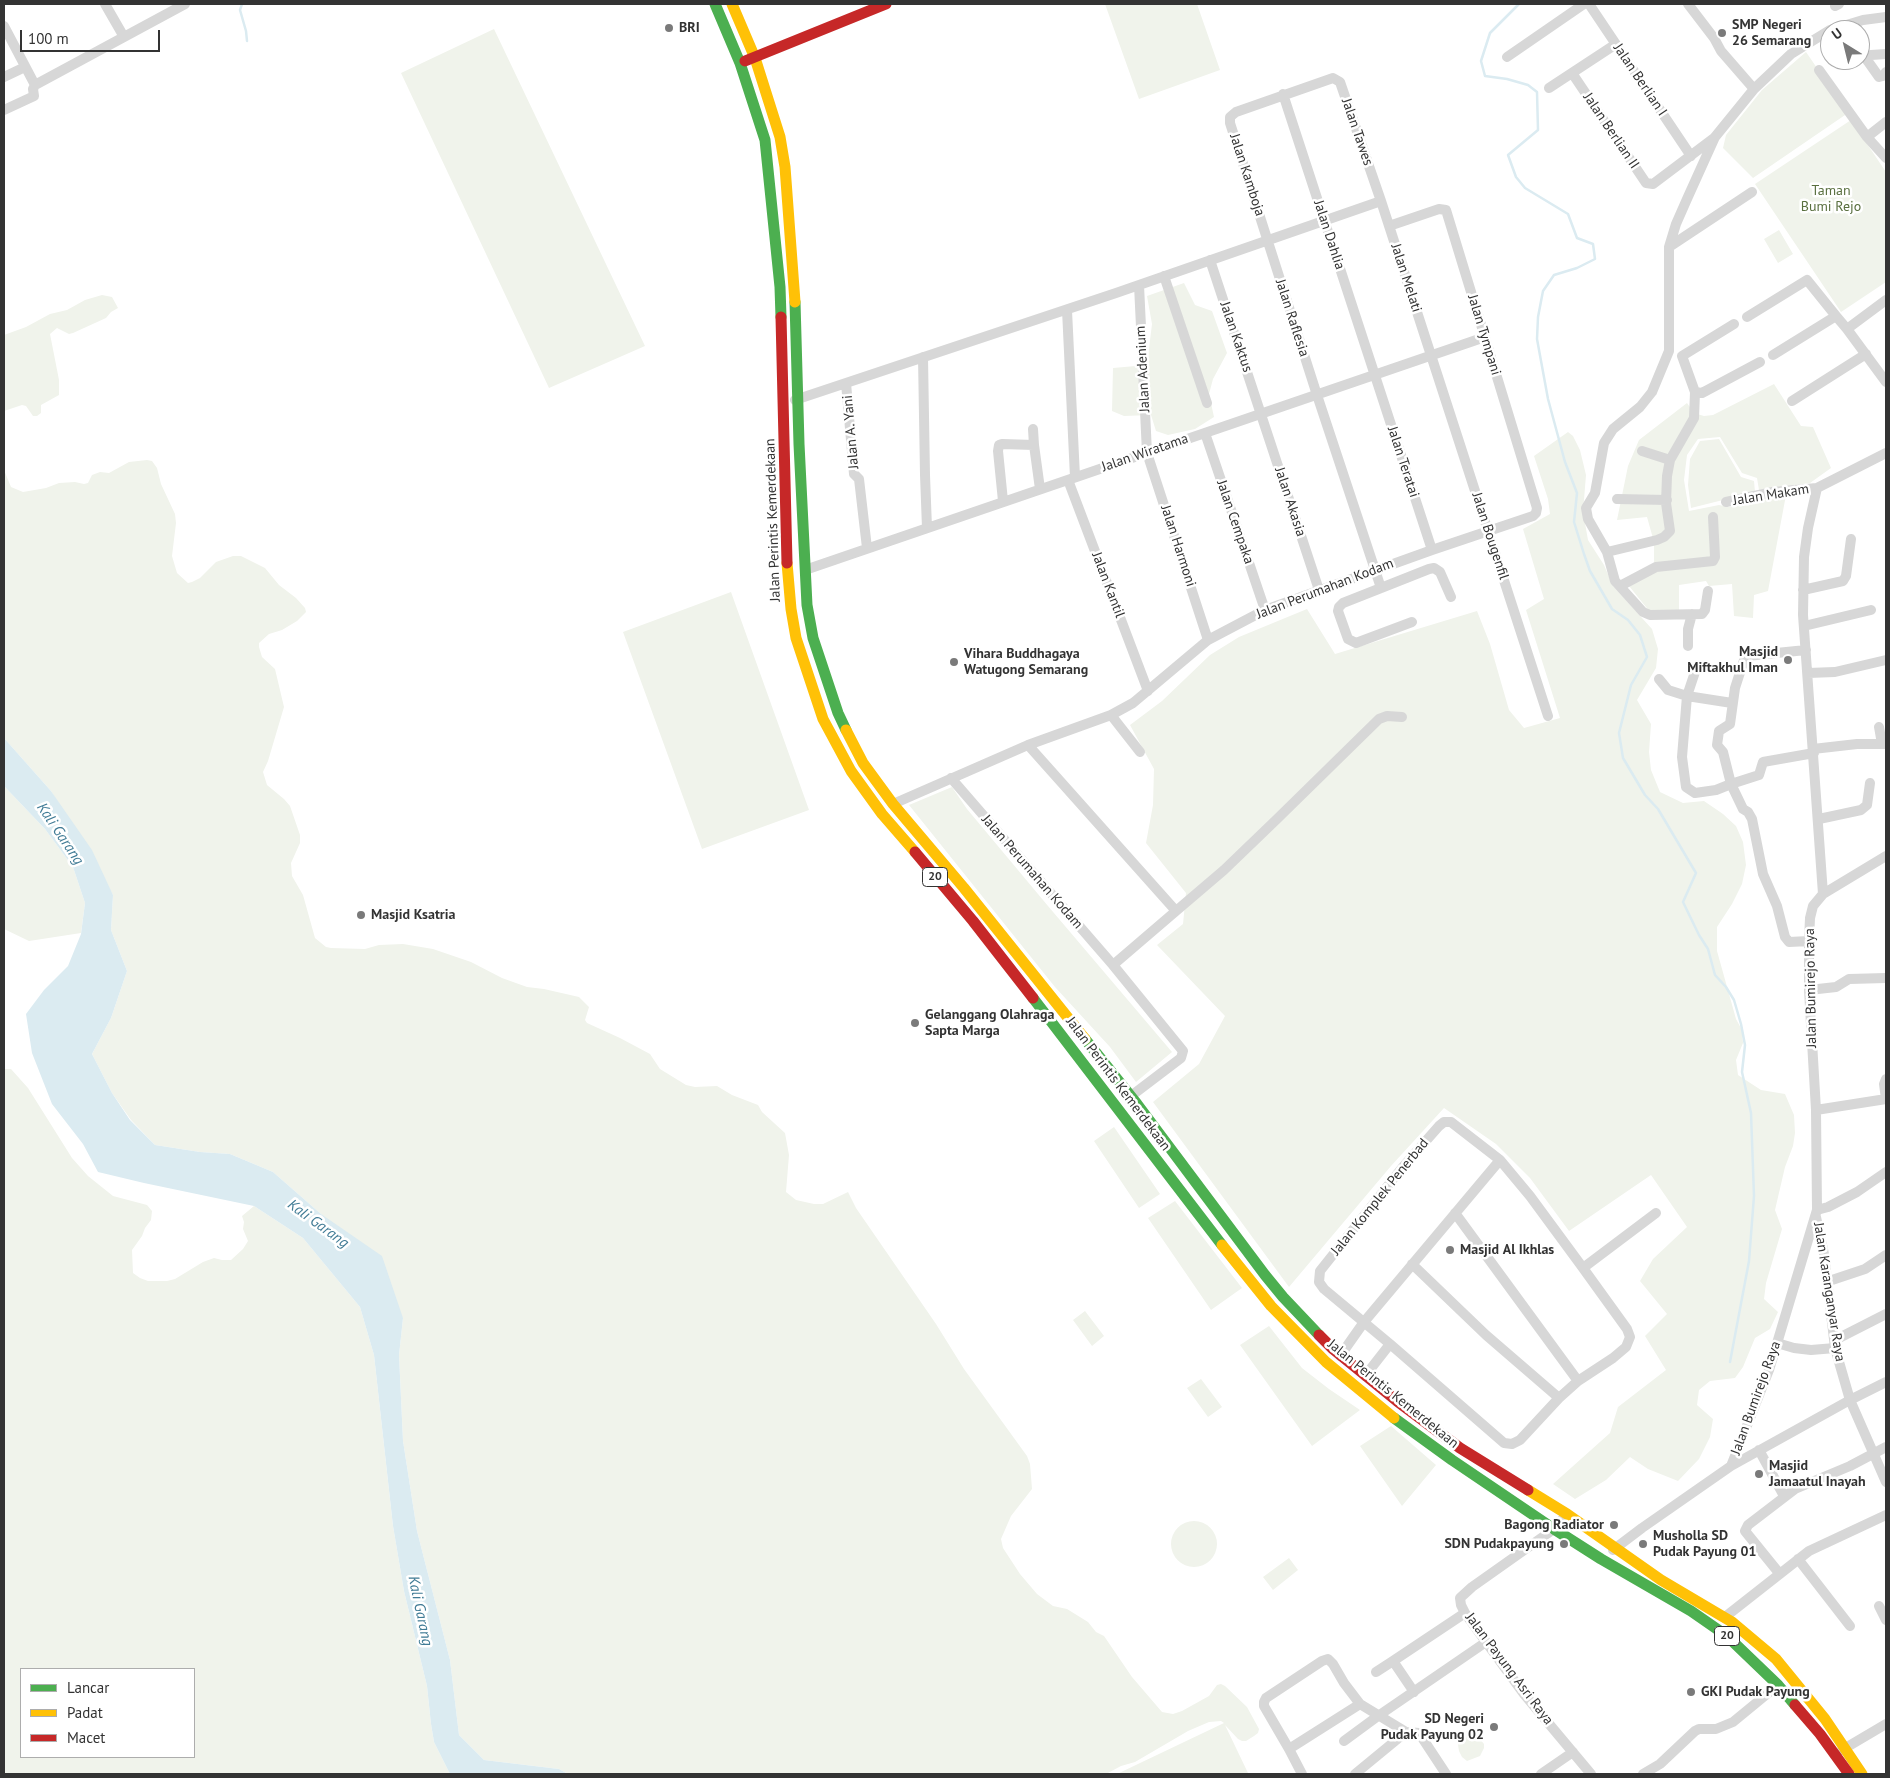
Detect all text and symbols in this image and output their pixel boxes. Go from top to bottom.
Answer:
place label: SMP Negeri 26 Semarang [1732,17,1811,49]
scale bar [22,20,162,52]
place label: BRI [679,20,700,36]
north arrow [1820,20,1870,70]
marker: BRI [663,22,675,34]
text: U [1828,24,1846,44]
marker: SMP Negeri 26 Semarang [1716,27,1728,39]
text: 100 m [28,29,69,48]
street label: Jalan Berlian I [1610,41,1670,119]
street label: Jalan Berlian II [1579,90,1643,172]
street label: Jalan Tawes [1338,96,1376,168]
street label: Jalan Kamboja [1226,132,1268,218]
park label: Taman Bumi Rejo [1801,183,1861,216]
street label: Jalan Dahlia [1310,198,1348,272]
street label: Jalan Melati [1387,242,1425,314]
street label: Jalan Raflesia [1272,277,1312,359]
street label: Jalan Tympani [1464,293,1504,377]
street label: Jalan Kaktus [1216,300,1256,374]
street label: Jalan Adenium [1132,325,1154,413]
street label: Jalan A. Yani [839,394,863,470]
street label: Jalan Teratai [1384,424,1422,500]
street label: Jalan Wiratama [1099,430,1191,476]
street label: Jalan Perintis Kemerdekaan [762,438,784,602]
street label: Jalan Akasia [1271,465,1309,539]
street label: Jalan Cempaka [1213,478,1257,566]
street label: Jalan Makam [1732,481,1810,509]
street label: Jalan Bougenfil [1468,490,1512,582]
street label: Jalan Harmoni [1157,503,1199,589]
street label: Jalan Kantil [1088,550,1128,620]
street label: Jalan Perumahan Kodam [1254,555,1396,623]
place label: Masjid Miftakhul Iman [1687,644,1778,676]
place label: Vihara Buddhagaya Watugong Semarang [964,646,1088,679]
marker: Masjid Miftakhul Iman [1782,654,1794,666]
marker: Vihara Buddhagaya Watugong Semarang [948,656,960,668]
water label: Kali Garang [33,799,87,869]
street label: Jalan Perumahan Kodam [978,812,1086,932]
road number: 20 [922,868,948,886]
place label: Masjid Ksatria [371,907,455,923]
marker: Masjid Ksatria [355,909,367,921]
street label: Jalan Bumirejo Raya [1802,928,1820,1048]
place label: Gelanggang Olahraga Sapta Marga [925,1007,1054,1040]
street label: Jalan Perintis Kemerdekaan [1062,1014,1174,1154]
marker: Gelanggang Olahraga Sapta Marga [909,1017,921,1029]
street label: Jalan Komplek Penerbad [1328,1135,1432,1259]
water label: Kali Garang [284,1196,352,1252]
street label: Jalan Karanganyar Raya [1810,1221,1848,1363]
place label: Masjid Al Ikhlas [1460,1242,1554,1258]
marker: Masjid Al Ikhlas [1444,1244,1456,1256]
street label: Jalan Perintis Kemerdekaan [1324,1336,1462,1452]
street label: Jalan Bumirejo Raya [1728,1339,1784,1457]
place label: Masjid Jamaatul Inayah [1769,1458,1866,1490]
marker: Masjid Jamaatul Inayah [1753,1468,1765,1480]
place label: Bagong Radiator [1504,1517,1604,1533]
marker: Bagong Radiator [1608,1519,1620,1531]
place label: Musholla SD Pudak Payung 01 [1653,1528,1756,1560]
place label: SDN Pudakpayung [1444,1536,1554,1552]
marker: SDN Pudakpayung [1558,1538,1570,1550]
marker: Musholla SD Pudak Payung 01 [1637,1538,1649,1550]
water label: Kali Garang [404,1574,436,1648]
street label: Jalan Payung Asri Raya [1461,1610,1557,1728]
road number: 20 [1714,1626,1740,1645]
legend [20,1668,195,1758]
text: Lancar [67,1678,109,1697]
place label: GKI Pudak Payung [1701,1684,1810,1700]
marker: GKI Pudak Payung [1685,1686,1697,1698]
text: Padat [67,1703,103,1722]
place label: SD Negeri Pudak Payung 02 [1381,1711,1484,1744]
marker: SD Negeri Pudak Payung 02 [1488,1721,1500,1733]
text: Macet [67,1728,105,1747]

